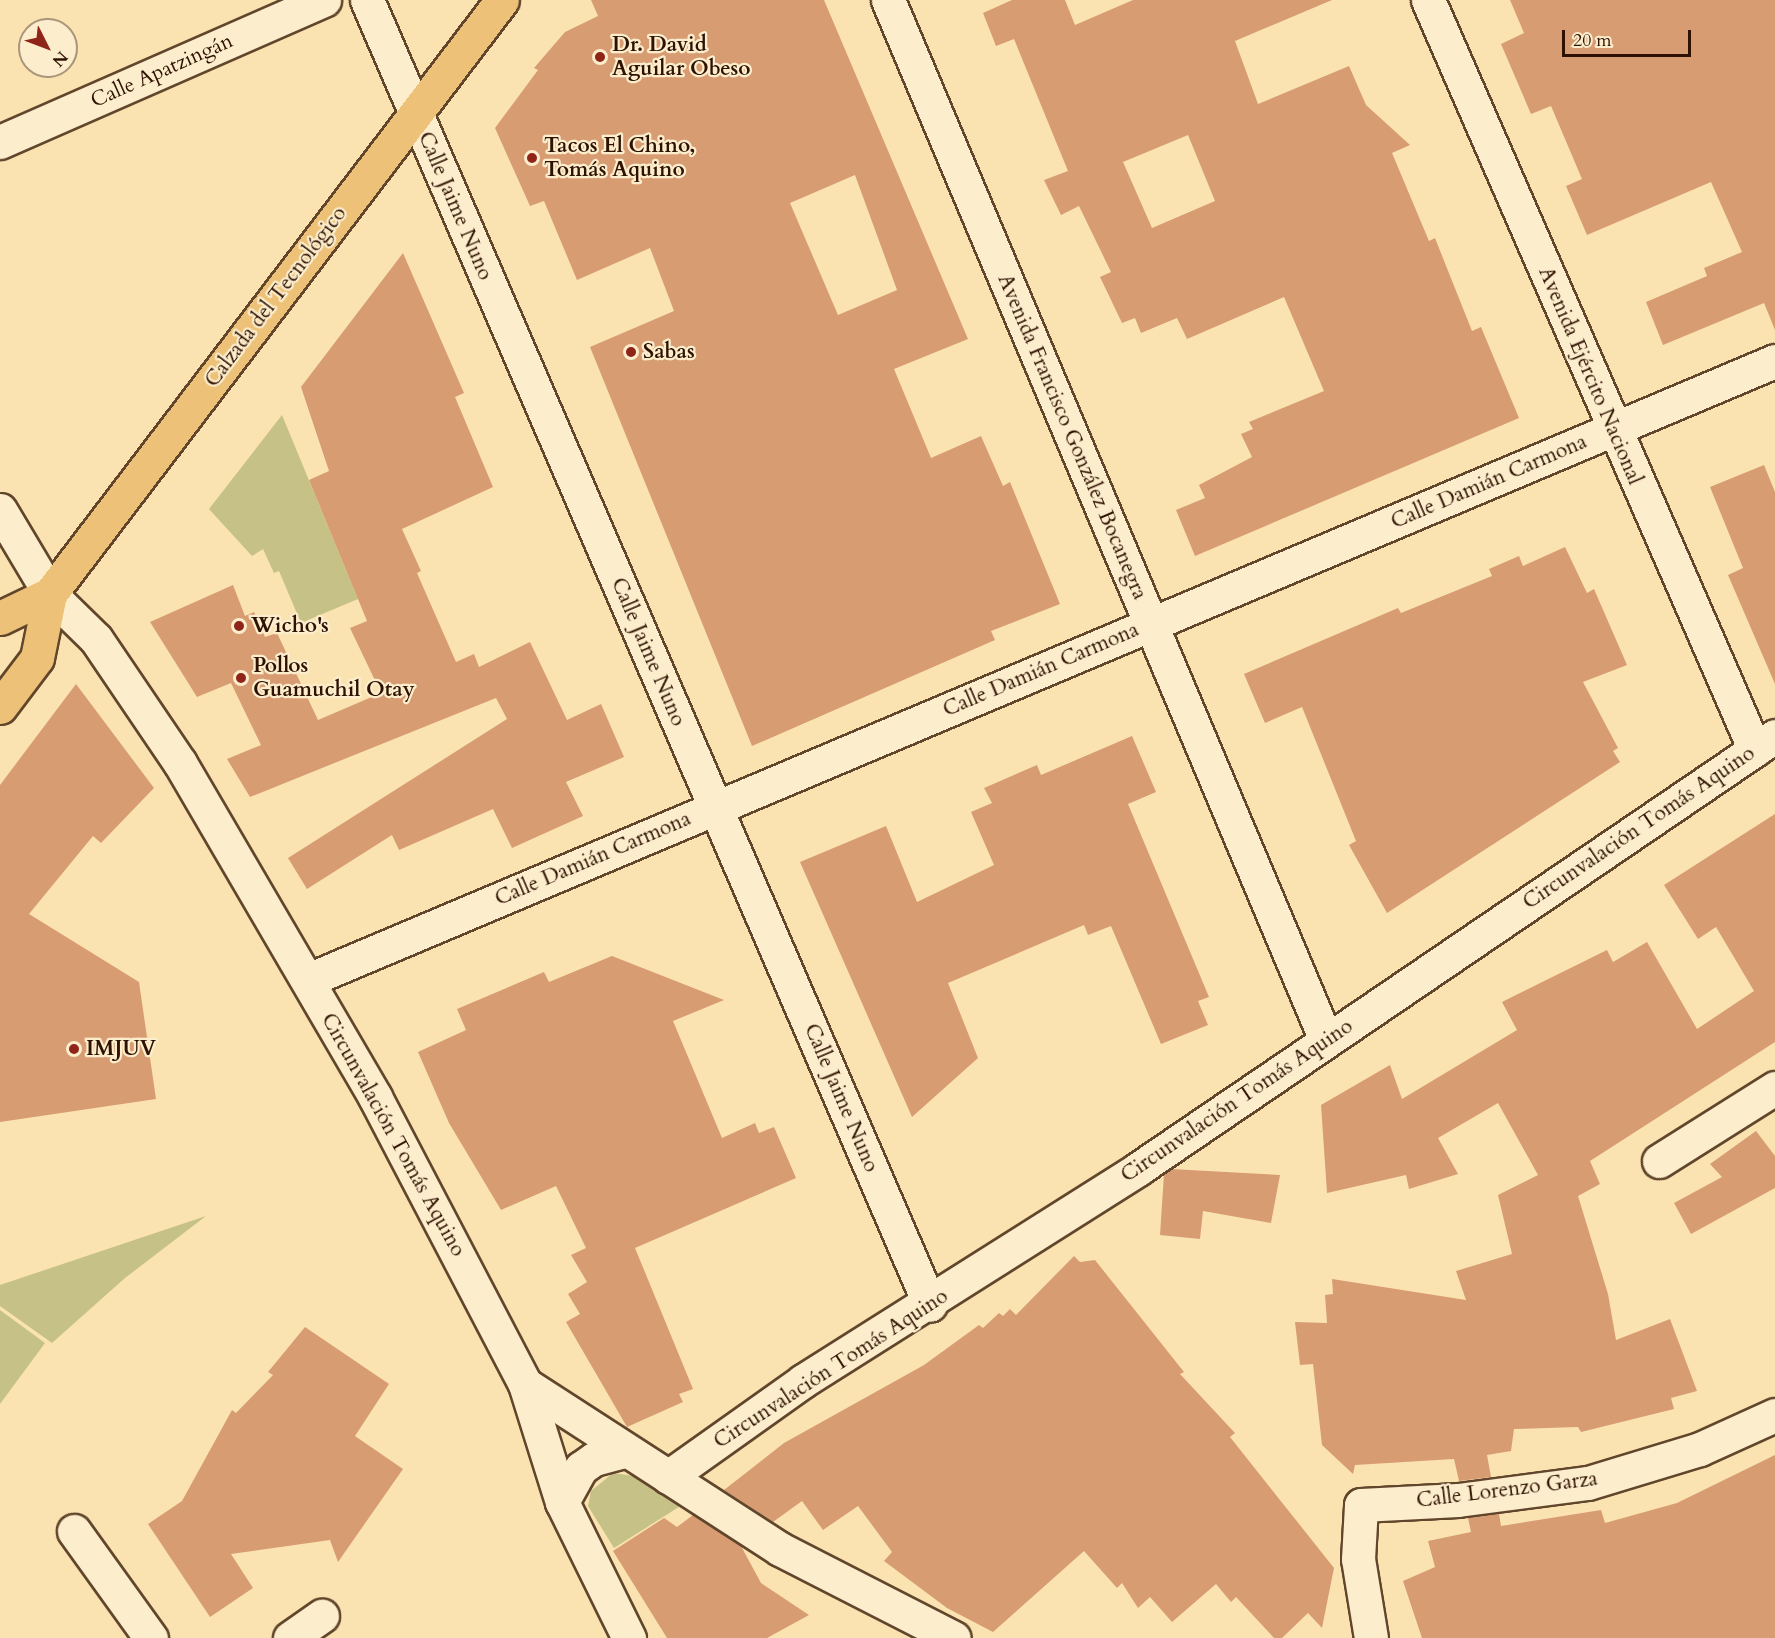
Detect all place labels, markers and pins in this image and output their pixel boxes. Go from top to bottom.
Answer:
place label: Dr. David Aguilar Obeso [612,32,751,82]
marker: Dr. David Aguilar Obeso [593,50,607,64]
place label: Tacos El Chino, Tomás Aquino [544,133,695,183]
marker: Tacos El Chino, Tomás Aquino [525,151,539,165]
place label: Sabas [643,339,695,365]
marker: Sabas [624,345,638,359]
place label: Wicho's [251,613,329,639]
marker: Wicho's [232,619,246,633]
place label: Pollos Guamuchil Otay [253,653,415,703]
marker: Pollos Guamuchil Otay [234,671,248,685]
place label: IMJUV [86,1036,156,1062]
marker: IMJUV [67,1042,81,1056]

